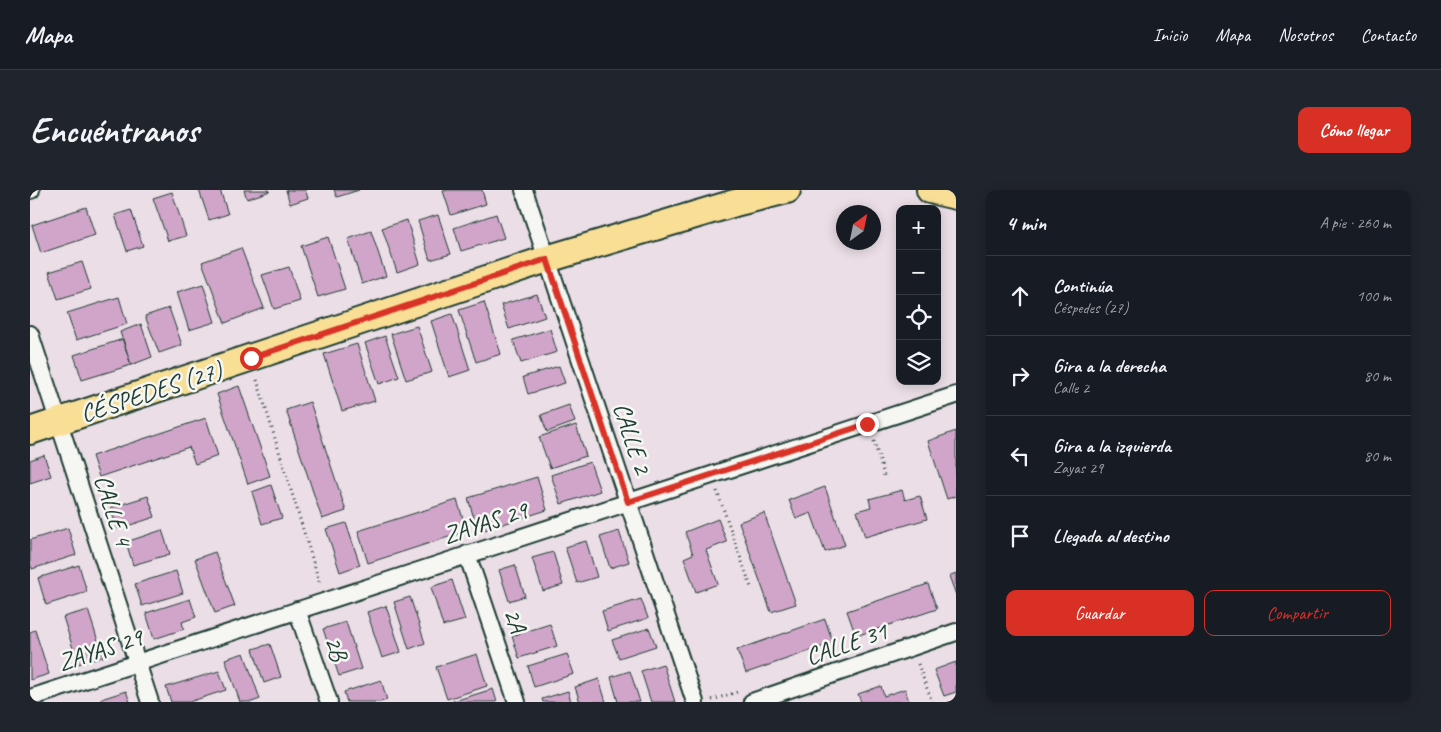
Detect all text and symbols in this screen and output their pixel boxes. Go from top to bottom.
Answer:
text: Mapa [25,20,72,50]
text: Inicio [1153,24,1187,46]
text: Mapa [1215,24,1250,46]
text: Nosotros [1278,24,1333,46]
text: Contacto [1361,24,1416,46]
button: Cómo llegar [1298,107,1411,153]
text: Encuéntranos [30,108,199,153]
north arrow [836,205,881,250]
map controls [896,205,941,385]
button: + [896,205,941,250]
text: 4 min [1006,210,1046,236]
text: A pie · 260 m [1320,213,1391,233]
button: − [896,250,941,295]
text: Continúa [1053,274,1112,298]
icon: ahead [1006,282,1034,310]
text: 100 m [1357,286,1391,306]
button: locate [896,295,941,340]
text: Céspedes (27) [1053,298,1128,318]
button: layers [896,340,941,385]
route start [240,347,263,370]
street label: CÉSPEDES (27) [76,353,228,430]
text: Gira a la derecha [1053,354,1166,378]
icon: right [1006,362,1034,390]
text: 80 m [1364,366,1391,386]
text: Calle 2 [1053,378,1089,398]
street label: CALLE 2 [606,399,659,480]
route end [856,413,879,436]
text: Gira a la izquierda [1053,434,1171,458]
icon: left [1006,442,1034,470]
text: 80 m [1364,446,1391,466]
text: Zayas 29 [1053,458,1103,478]
street label: CALLE 4 [87,471,140,553]
street label: ZAYAS 29 [439,494,533,552]
icon: arrive [1006,522,1034,550]
text: Llegada al destino [1053,524,1169,548]
button: Guardar [1006,590,1194,636]
button: Compartir [1204,590,1391,636]
street label: 2A [496,604,535,638]
street label: CALLE 31 [801,615,893,673]
street label: ZAYAS 29 [54,621,148,679]
street label: 2B [317,632,356,667]

